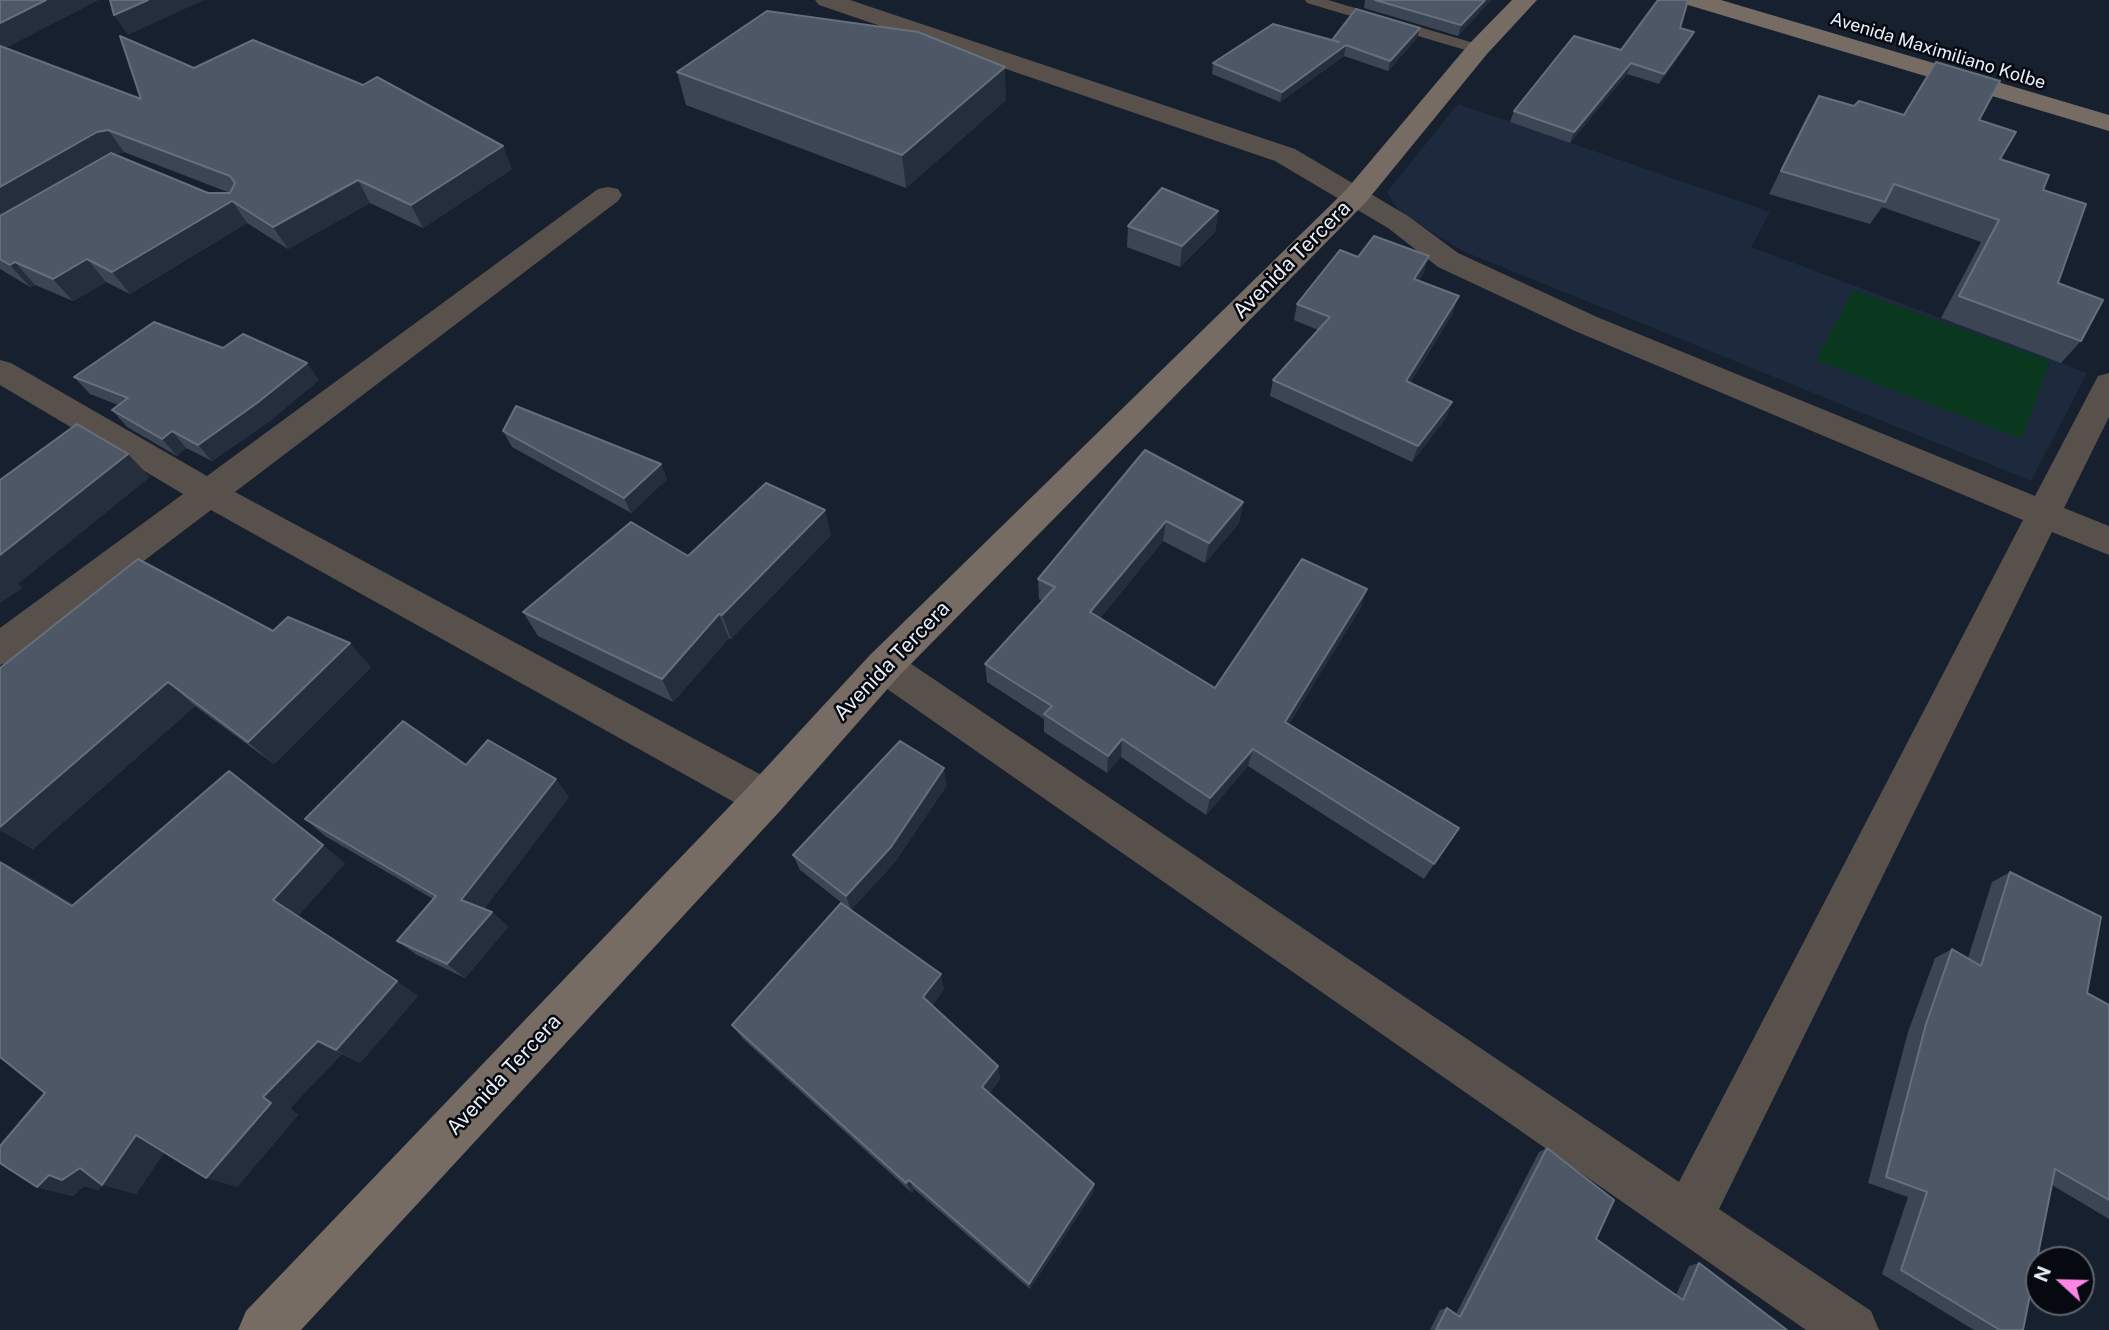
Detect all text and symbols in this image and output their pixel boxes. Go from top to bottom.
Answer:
street label: Avenida Maximiliano Kolbe [1828,8,2048,94]
street label: Avenida Tercera [1228,196,1356,324]
street label: Avenida Tercera [829,596,955,726]
street label: Avenida Tercera [442,1009,566,1141]
north arrow [2025,1246,2095,1316]
text: N [2029,1263,2055,1285]

